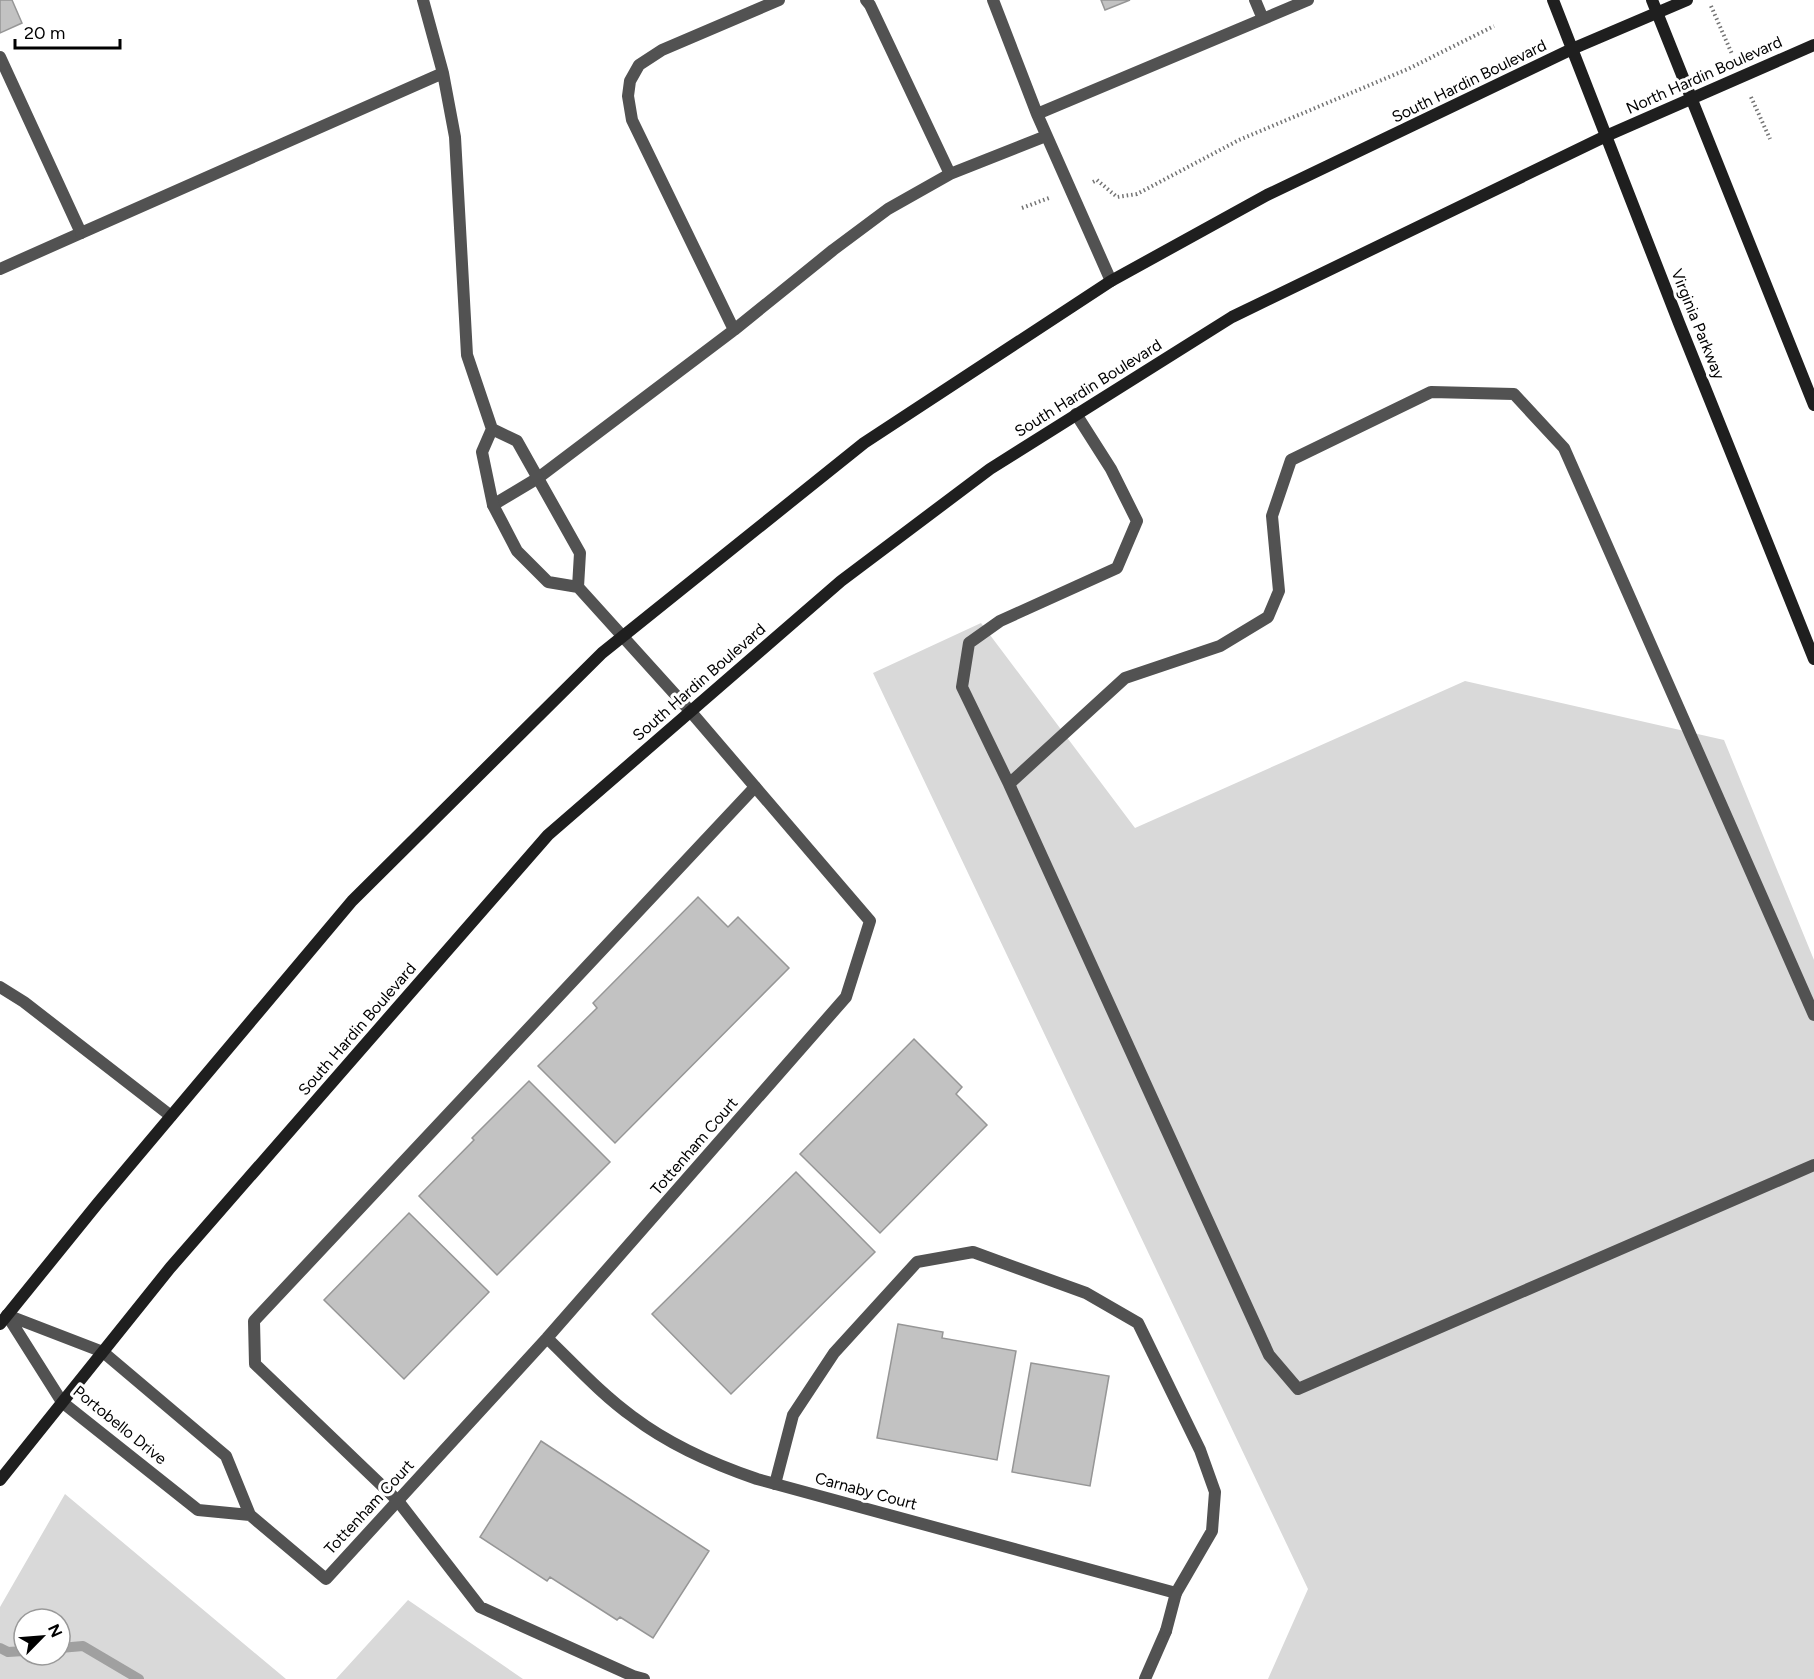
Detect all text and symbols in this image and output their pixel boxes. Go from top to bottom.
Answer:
scale bar [15,12,120,50]
text: 20 m [24,22,65,44]
street label: North Hardin Boulevard [1623,32,1785,118]
street label: South Hardin Boulevard [1389,35,1549,127]
street label: Virginia Parkway [1667,266,1729,382]
street label: South Hardin Boulevard [1011,335,1165,441]
street label: South Hardin Boulevard [629,619,769,745]
street label: South Hardin Boulevard [294,959,420,1099]
street label: Tottenham Court [647,1093,741,1199]
street label: Portobello Drive [70,1382,171,1469]
street label: Tottenham Court [320,1456,418,1558]
street label: Carnaby Court [813,1468,919,1514]
north arrow [12,1607,72,1667]
text: N [44,1621,66,1640]

